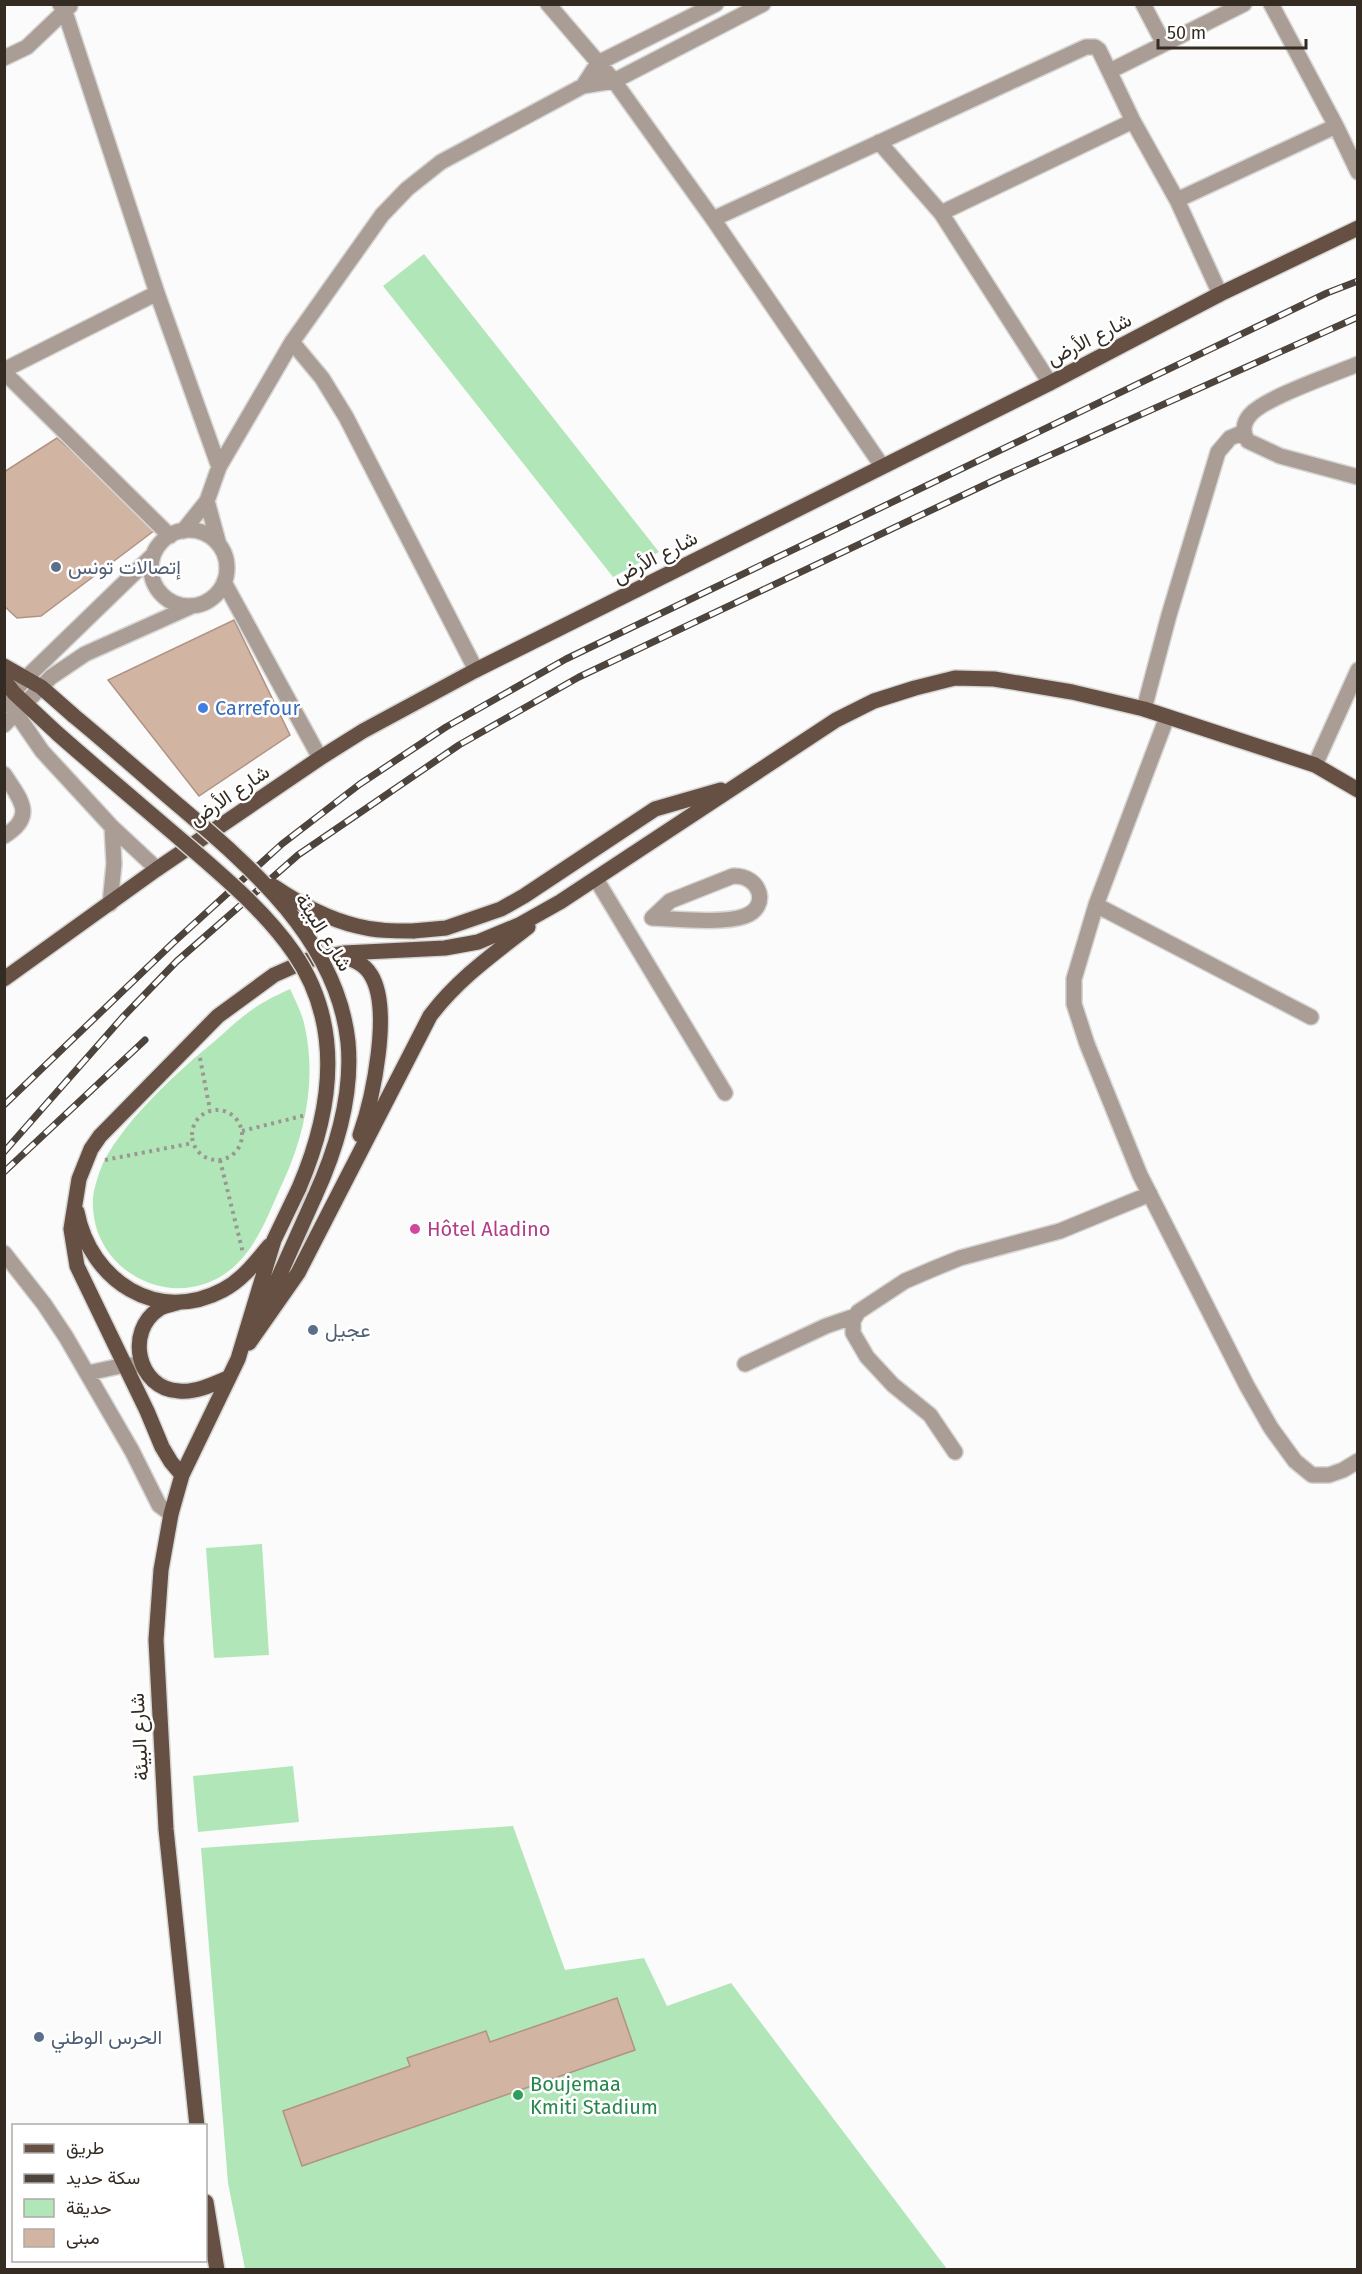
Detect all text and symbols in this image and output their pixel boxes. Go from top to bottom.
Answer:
scale bar [1158,12,1306,50]
text: 50 m [1167,22,1206,44]
street label: شارع الأرض [1043,307,1136,372]
street label: شارع الأرض [609,525,702,590]
place label: إتصالات تونس [68,555,181,580]
marker: إتصالات تونس [49,560,63,574]
place label: Carrefour [215,696,300,720]
marker: Carrefour [196,701,210,715]
street label: شارع الأرض [184,759,275,832]
street label: شارع البيئة [289,888,357,977]
place label: Hôtel Aladino [427,1217,550,1241]
marker: Hôtel Aladino [408,1222,422,1236]
place label: عجيل [325,1318,370,1342]
marker: عجيل [306,1323,320,1337]
street label: شارع البيئة [125,1692,155,1781]
place label: الحرس الوطني [51,2025,162,2054]
marker: الحرس الوطني [32,2030,46,2044]
place label: Boujemaa Kmiti Stadium [530,2072,658,2119]
marker: Boujemaa Kmiti Stadium [511,2088,525,2102]
legend [12,2124,207,2262]
text: طريق [66,2137,104,2159]
text: سكة حديد [66,2167,140,2189]
text: حديقة [66,2197,112,2219]
text: مبنى [66,2227,100,2249]

